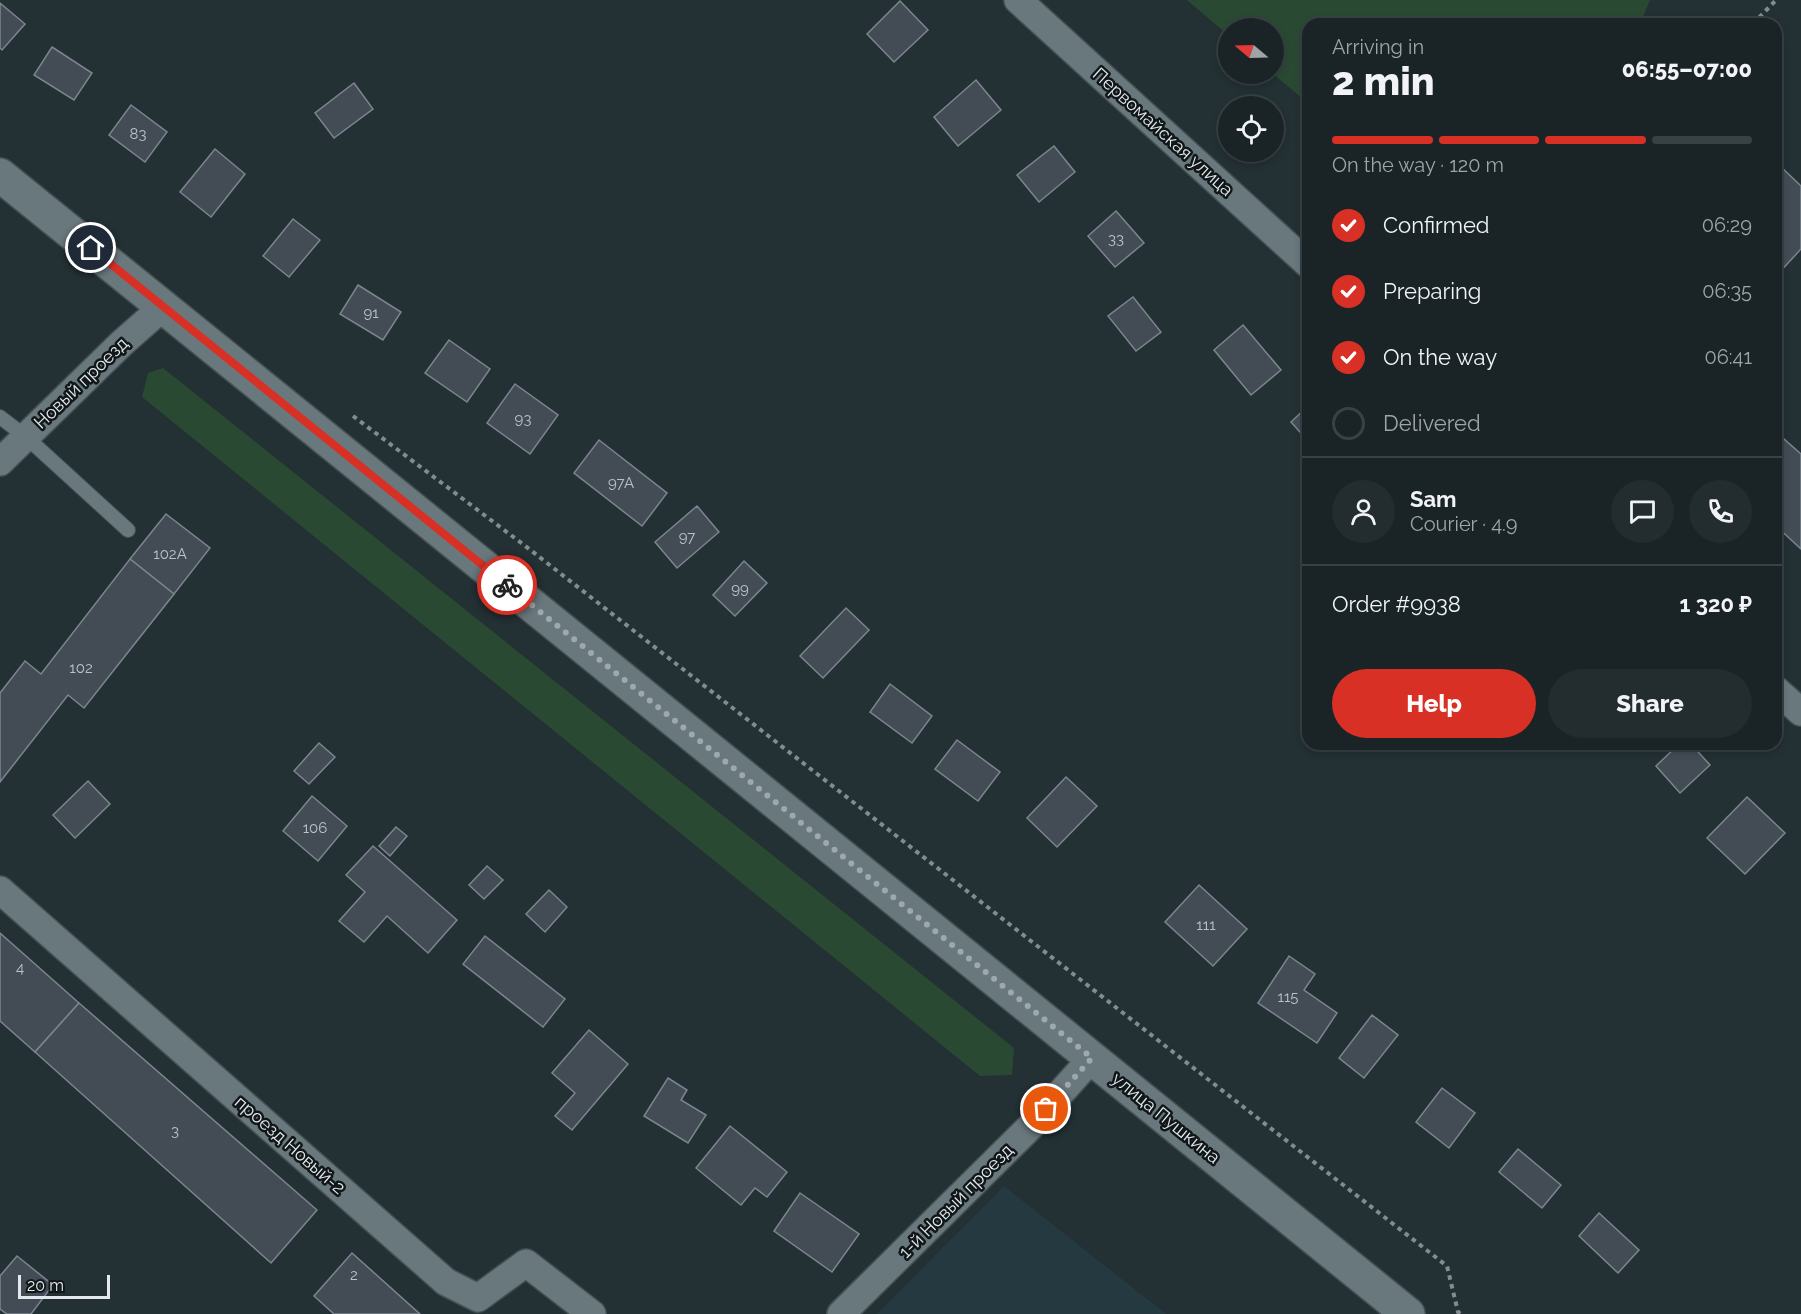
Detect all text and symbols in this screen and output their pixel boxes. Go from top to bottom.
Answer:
north arrow [1218,18,1284,84]
map controls [1218,18,1284,162]
text: Arriving in [1332,35,1424,59]
text: 06:55–07:00 [1622,56,1752,82]
text: 2 min [1332,58,1435,104]
street label: Первомайская улица [1089,63,1238,200]
button: locate [1218,96,1284,162]
house number: 83 [130,125,146,143]
text: On the way · 120 m [1332,153,1504,177]
icon: check [1332,209,1365,242]
text: Confirmed [1383,212,1490,238]
text: 06:29 [1702,213,1752,237]
pin [65,222,116,273]
house number: 33 [1108,230,1124,248]
icon: home [74,231,107,264]
icon: check [1332,275,1365,308]
text: Preparing [1383,278,1481,304]
text: 06:35 [1702,279,1752,303]
house number: 91 [363,304,379,322]
street label: Новый проезд [29,333,132,433]
icon: check [1332,341,1365,374]
text: On the way [1383,344,1497,370]
text: 06:41 [1704,345,1752,369]
house number: 93 [515,410,531,428]
text: Delivered [1383,410,1481,436]
house number: 97А [608,474,634,492]
button: person [1332,480,1395,543]
button: chat [1611,480,1674,543]
button: phone [1689,480,1752,543]
text: Sam [1410,486,1457,512]
text: Courier · 4.9 [1410,512,1518,536]
house number: 97 [679,528,695,546]
house number: 102А [153,545,187,563]
courier [477,555,537,615]
icon: bike [491,569,524,602]
house number: 99 [731,580,749,598]
text: Order #9938 [1332,591,1461,617]
text: 1 320 ₽ [1680,591,1752,617]
house number: 102 [69,659,93,677]
button: Help [1332,669,1536,738]
button: Share [1548,669,1752,738]
house number: 106 [303,819,327,837]
house number: 111 [1196,916,1216,934]
house number: 4 [16,959,24,977]
house number: 115 [1277,988,1299,1006]
street label: улица Пушкина [1108,1068,1225,1168]
pin [1020,1083,1071,1134]
street label: проезд Новый-2 [231,1091,350,1198]
icon: bag [1029,1092,1062,1125]
house number: 3 [171,1122,179,1140]
street label: 1-й Новый проезд [894,1139,1017,1262]
house number: 2 [350,1266,358,1284]
scale bar [18,1272,110,1300]
text: 20 m [27,1276,64,1295]

